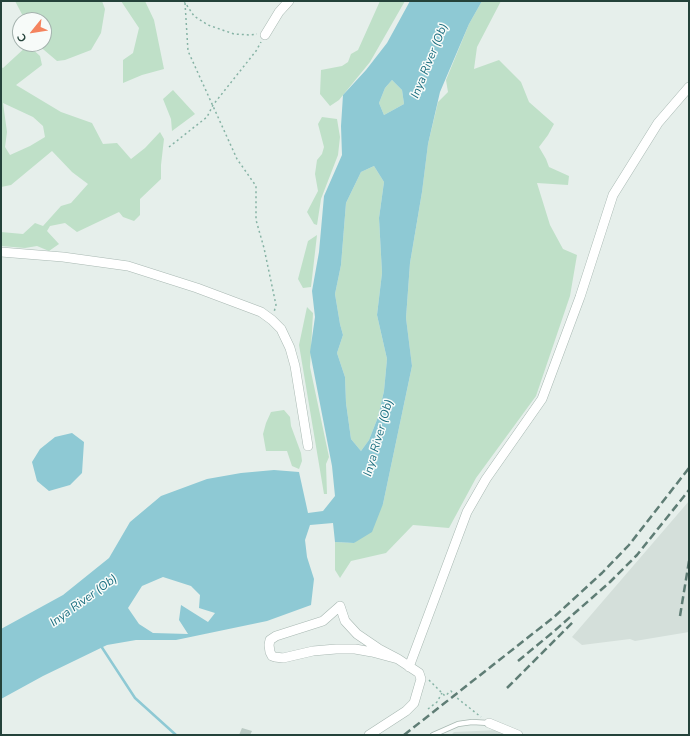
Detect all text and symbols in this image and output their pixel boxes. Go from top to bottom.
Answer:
north arrow [12,12,52,52]
water label: Inya River (Ob) [408,21,452,101]
text: С [14,31,30,45]
water label: Inya River (Ob) [361,398,397,478]
water label: Inya River (Ob) [48,572,120,630]

